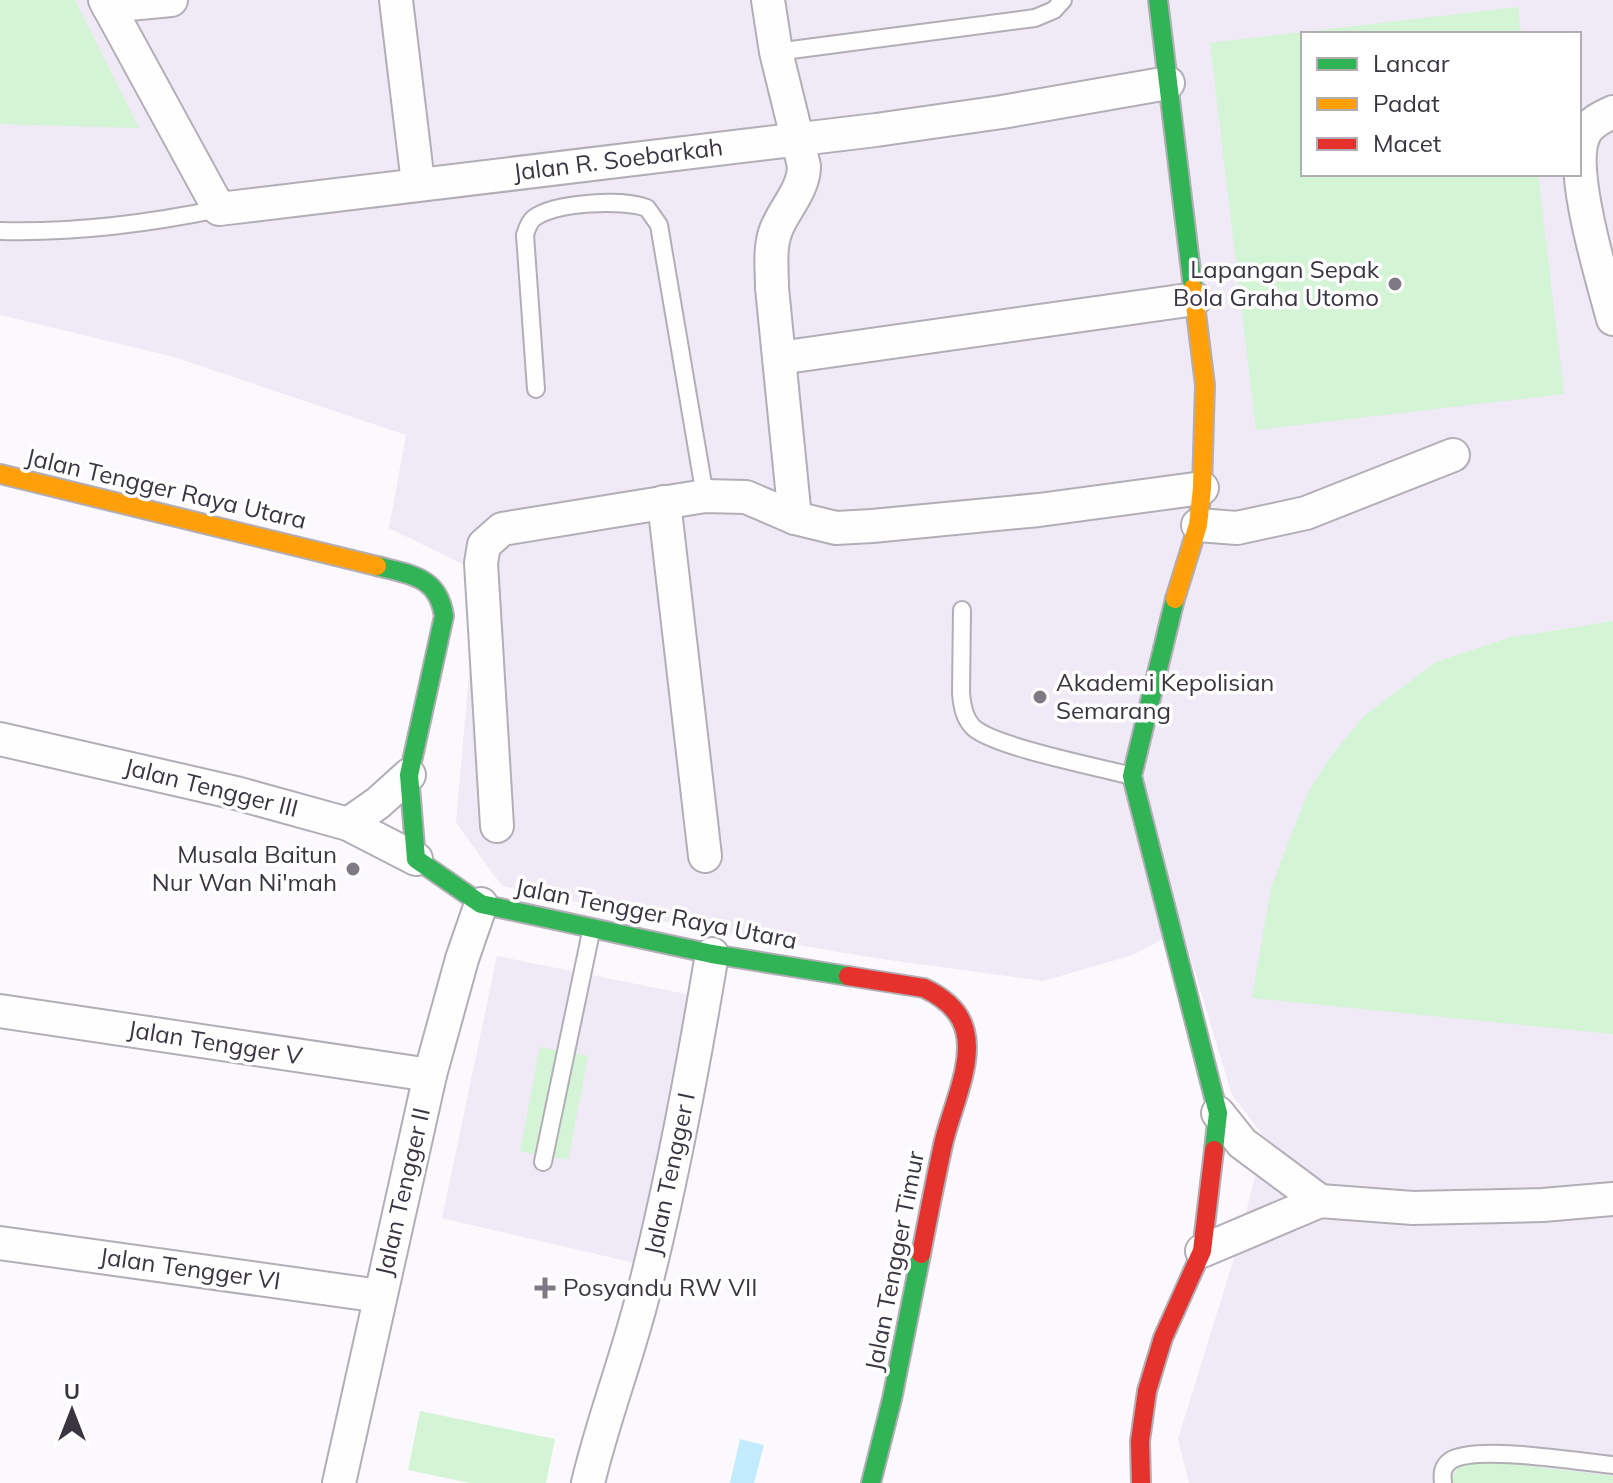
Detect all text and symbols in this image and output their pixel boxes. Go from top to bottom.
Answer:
legend [1301,32,1581,176]
text: Lancar [1373,48,1450,78]
text: Padat [1373,88,1440,118]
text: Macet [1373,128,1441,158]
street label: Jalan R. Soebarkah [511,131,725,187]
place label: Lapangan Sepak Bola Graha Utomo [1173,254,1380,312]
marker: Lapangan Sepak Bola Graha Utomo [1386,275,1404,293]
street label: Jalan Tengger Raya Utara [23,441,309,535]
place label: Akademi Kepolisian Semarang [1056,667,1274,725]
marker: Akademi Kepolisian Semarang [1031,688,1049,706]
street label: Jalan Tengger III [121,751,301,823]
place label: Musala Baitun Nur Wan Ni'mah [152,839,337,897]
marker: Musala Baitun Nur Wan Ni'mah [344,860,362,878]
street label: Jalan Tengger Raya Utara [513,871,800,955]
street label: Jalan Tengger V [126,1013,305,1071]
street label: Jalan Tengger I [637,1090,701,1258]
street label: Jalan Tengger II [368,1105,436,1279]
street label: Jalan Tengger Timur [858,1148,930,1373]
street label: Jalan Tengger VI [98,1240,283,1296]
place label: Posyandu RW VII [563,1272,757,1302]
marker: Posyandu RW VII [534,1277,556,1299]
north arrow [32,1371,112,1451]
text: U [64,1377,80,1405]

